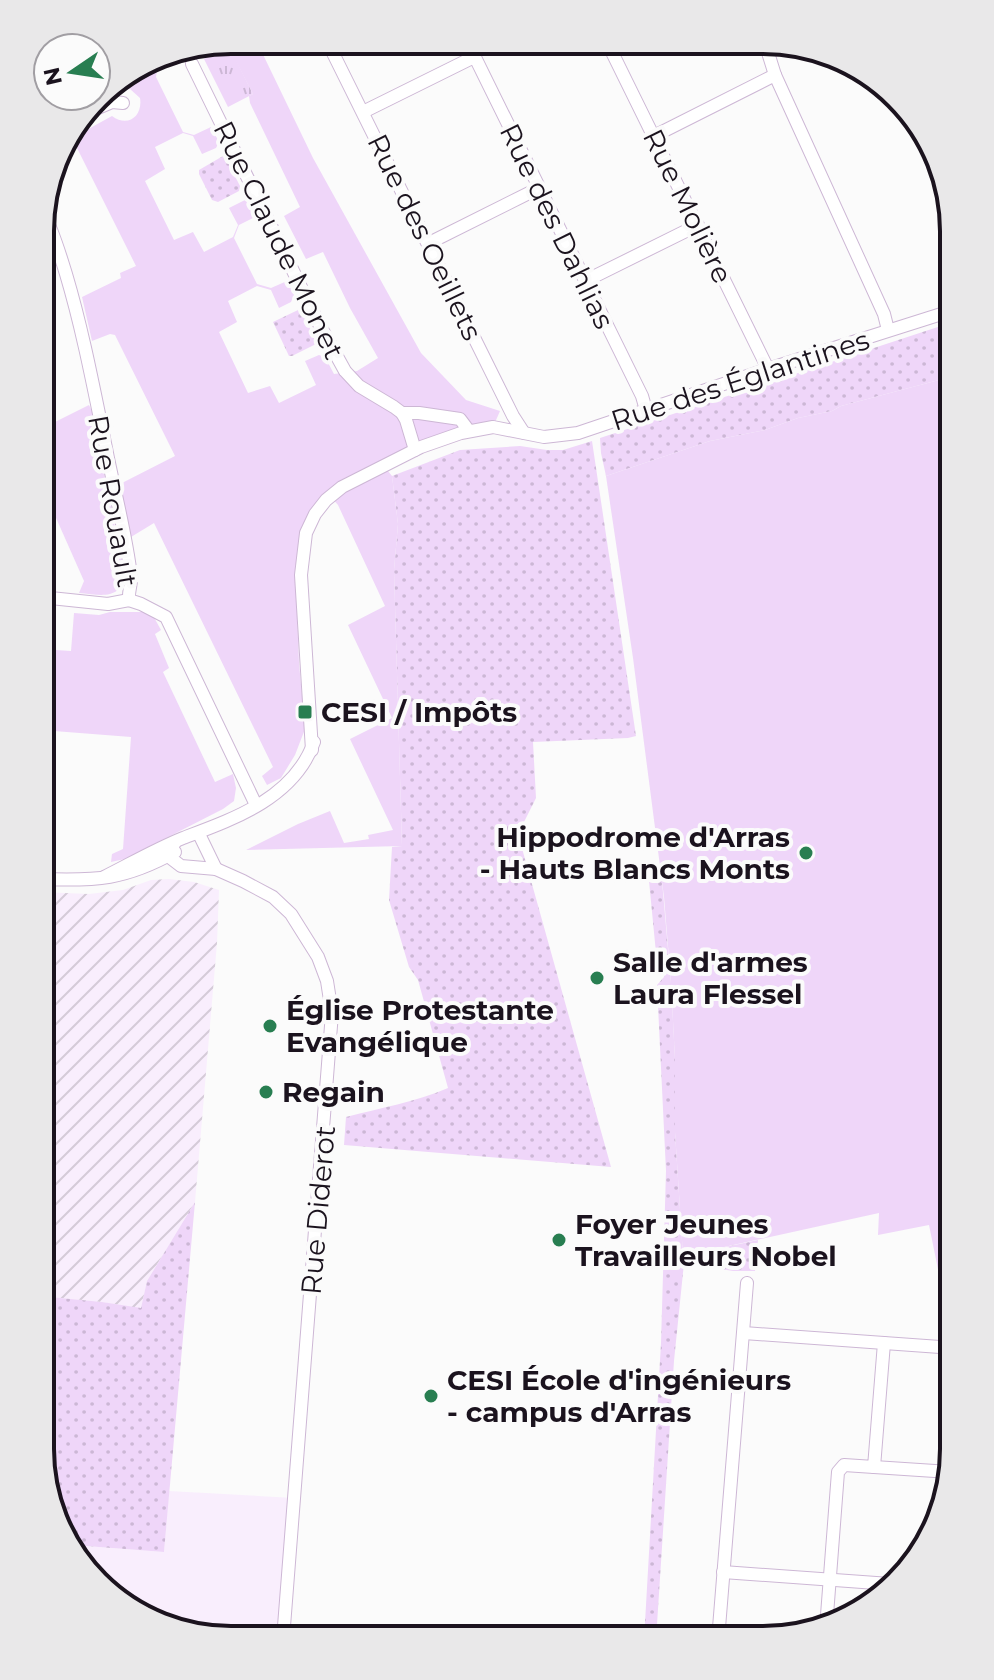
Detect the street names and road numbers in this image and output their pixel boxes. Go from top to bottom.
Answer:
street label: Rue Claude Monet [207,115,351,365]
street label: Rue des Dahlias [493,118,621,334]
street label: Rue Molière [636,123,740,289]
street label: Rue des Oeillets [360,128,490,346]
street label: Rue des Églantines [607,322,873,438]
street label: Rue Rouault [81,412,145,590]
street label: Rue Diderot [294,1124,342,1296]

